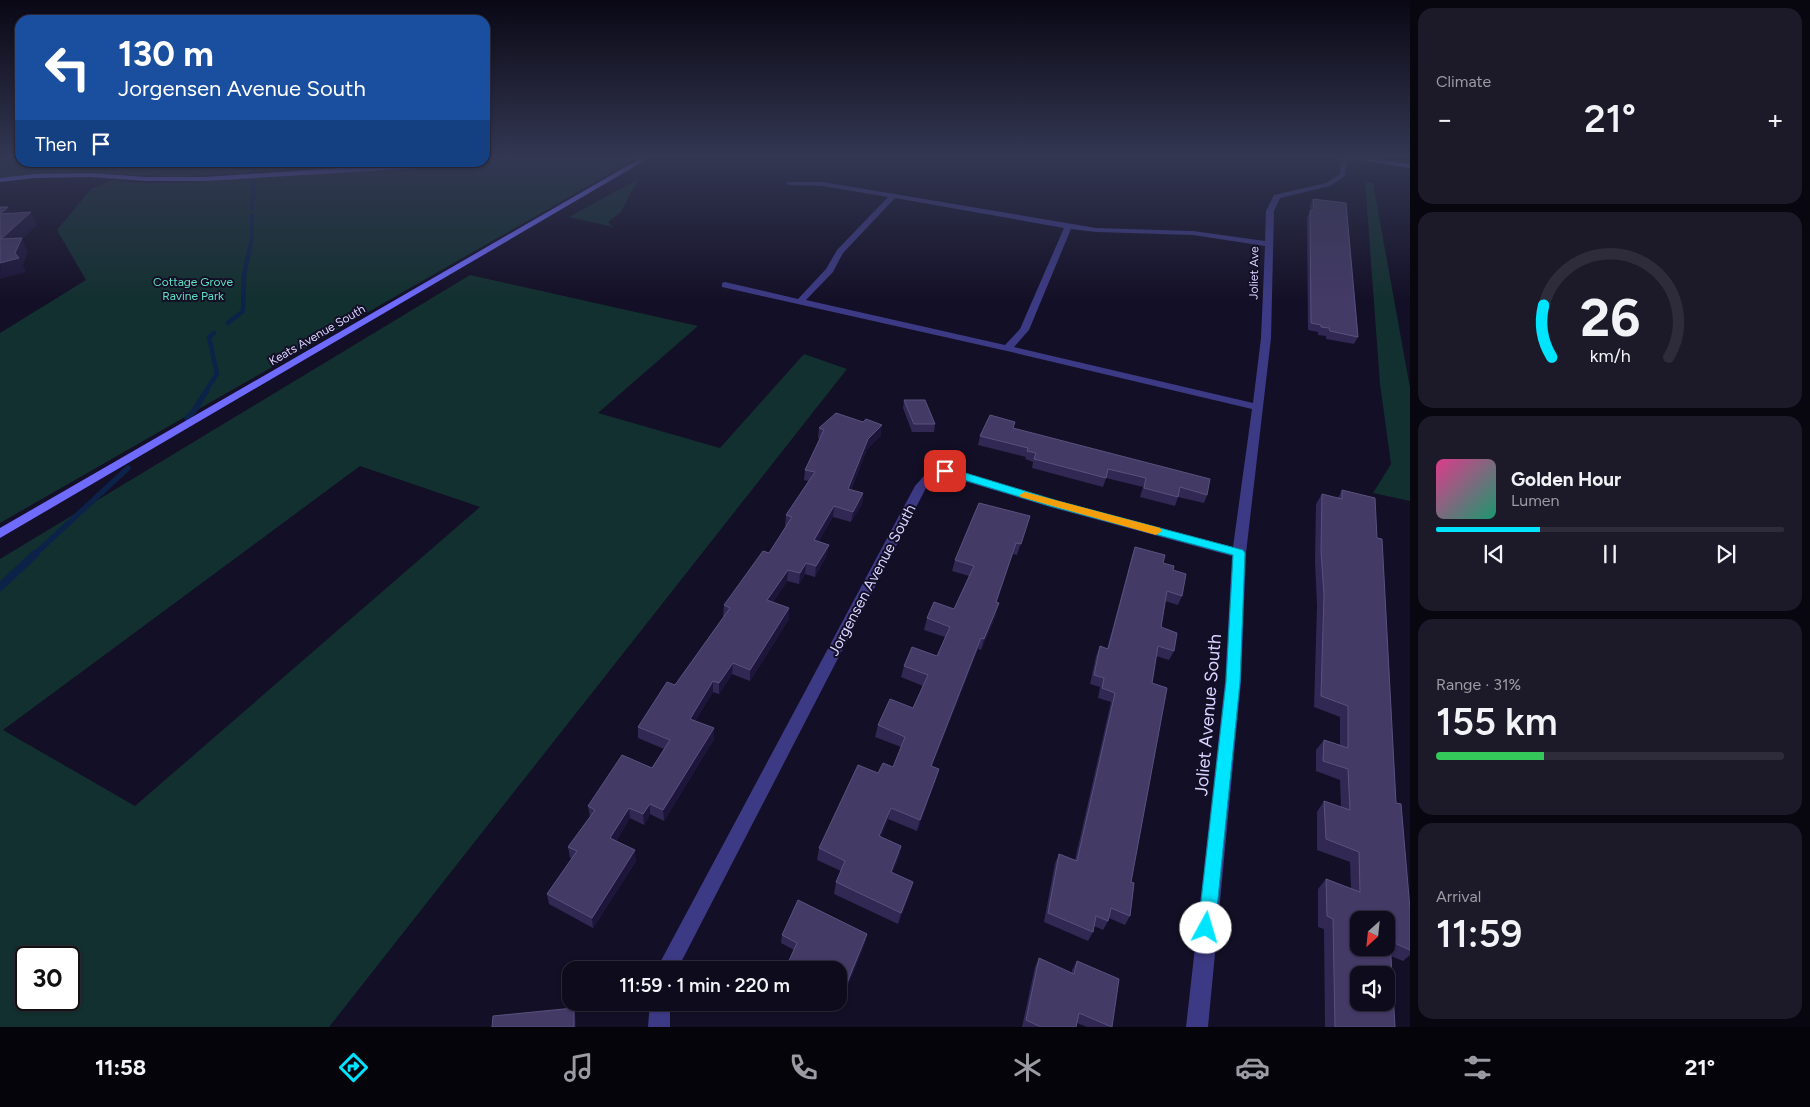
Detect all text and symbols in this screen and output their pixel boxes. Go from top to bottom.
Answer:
text: 130 m [118,33,214,75]
icon: left [35,35,100,100]
text: Climate [1436,72,1491,91]
text: Jorgensen Avenue South [118,75,366,102]
text: 21° [1584,96,1636,142]
text: − [1436,102,1453,136]
text: + [1767,102,1784,136]
icon: arrive [87,130,115,158]
text: Then [35,133,77,156]
street label: Joliet Ave [1247,246,1261,300]
park label: Cottage Grove Ravine Park [153,275,233,303]
text: 26 [1580,287,1640,349]
street label: Keats Avenue South [266,302,368,368]
text: km/h [1590,345,1630,366]
pin [924,450,966,492]
icon: arrive [931,457,959,485]
text: Golden Hour [1511,468,1621,491]
text: Lumen [1511,491,1560,510]
street label: Jorgensen Avenue South [824,501,920,659]
icon: previous [1480,540,1508,568]
icon: pause [1596,540,1624,568]
icon: next [1712,540,1740,568]
street label: Joliet Avenue South [1190,633,1226,797]
text: Range · 31% [1436,675,1521,694]
text: 155 km [1436,699,1558,745]
text: Arrival [1436,887,1481,906]
position arrow [1179,901,1231,953]
north arrow [1350,911,1395,956]
map controls [1350,911,1395,1011]
text: 11:59 [1436,911,1522,957]
speed limit sign: 30 [15,946,80,1011]
button: sound [1350,966,1395,1011]
text: 11:59 · 1 min · 220 m [619,974,790,997]
icon: directions [336,1050,371,1085]
icon: music [561,1050,596,1085]
icon: phone [786,1050,821,1085]
icon: climate [1010,1050,1045,1085]
icon: car [1235,1050,1270,1085]
icon: filters [1460,1050,1495,1085]
text: 11:58 [95,1054,146,1081]
text: 21° [1685,1054,1715,1081]

